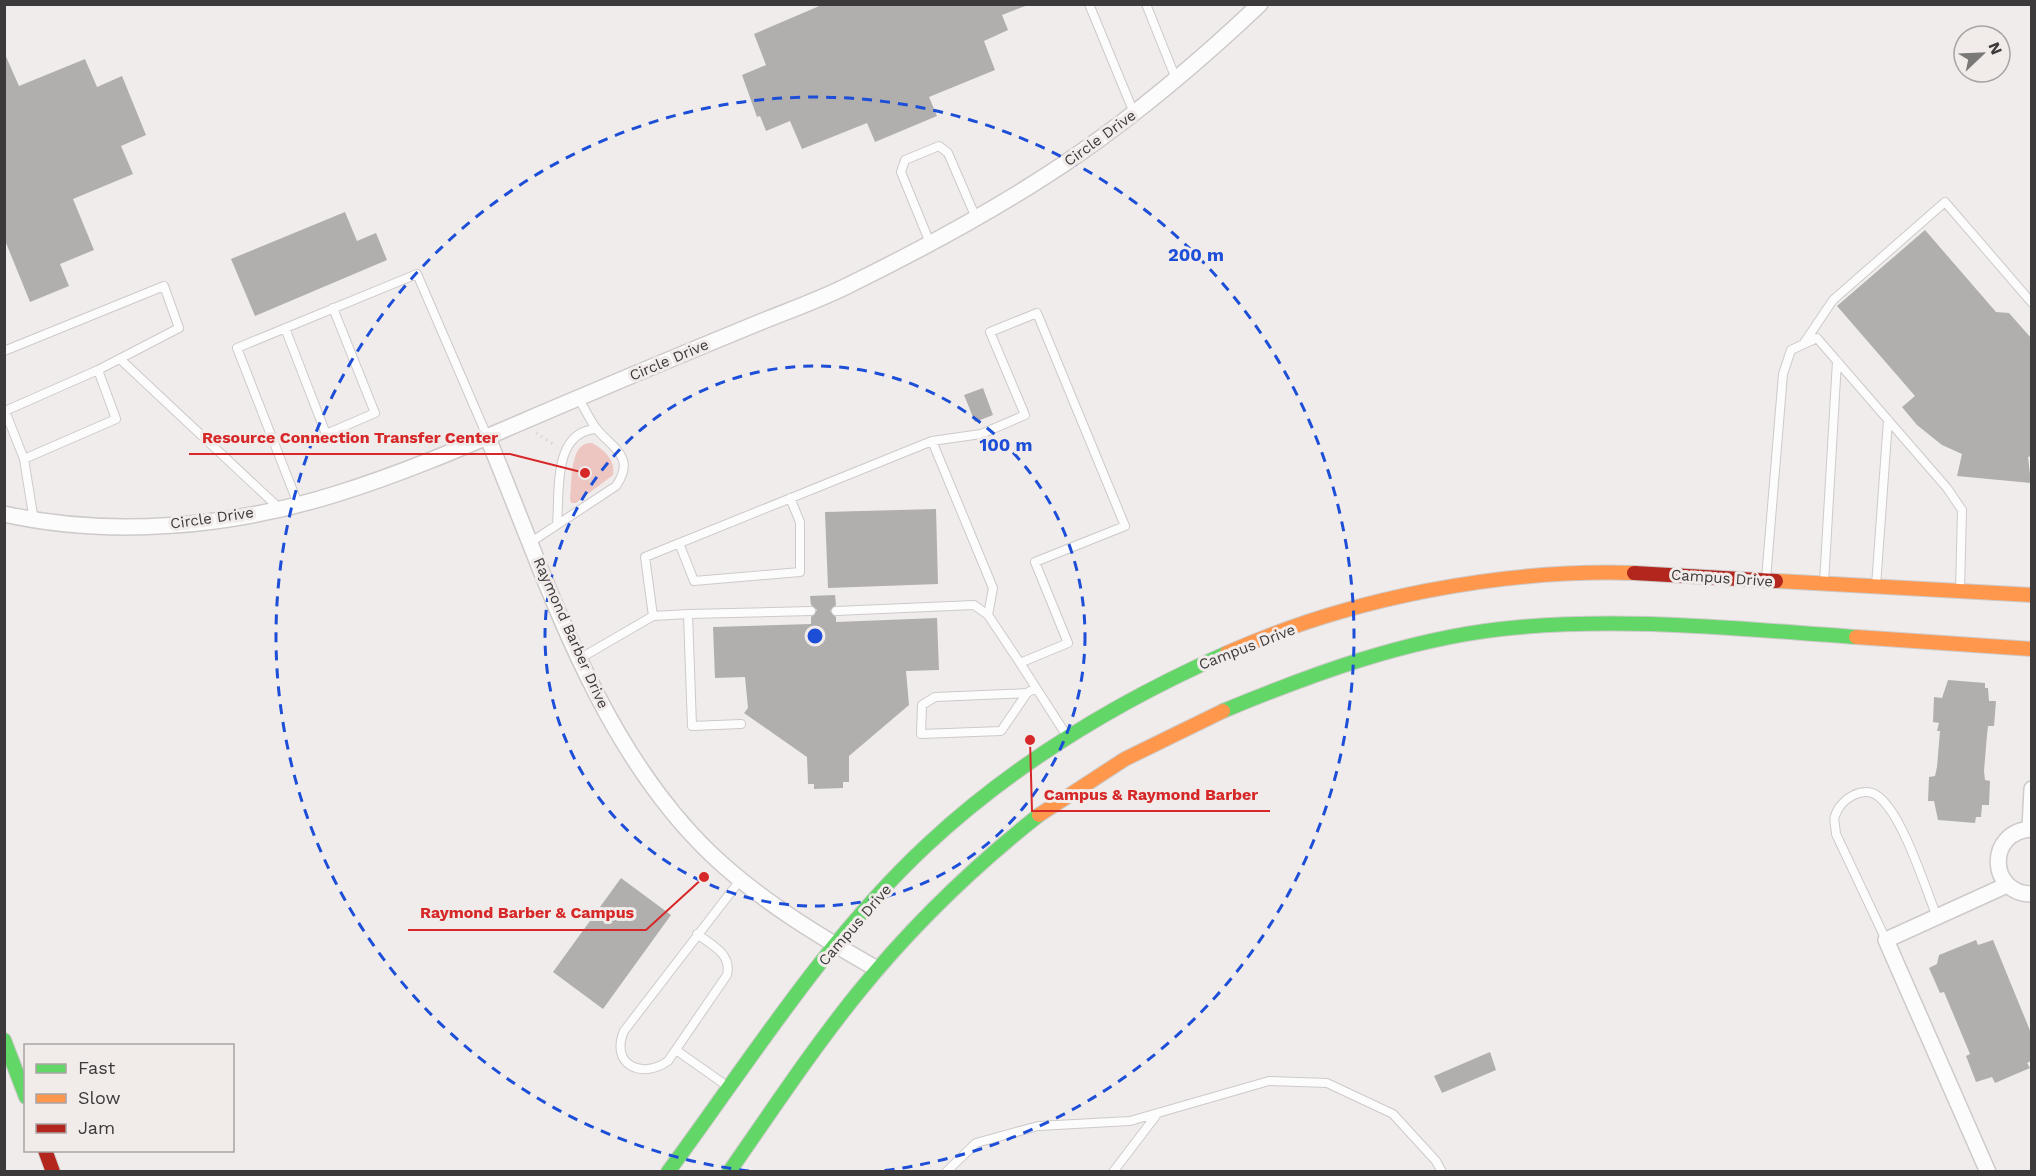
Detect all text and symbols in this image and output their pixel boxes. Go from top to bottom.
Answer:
north arrow [1952,24,2012,84]
text: N [1984,39,2006,58]
street label: Circle Drive [1061,106,1139,170]
text: 200 m [1168,244,1224,265]
street label: Circle Drive [627,335,711,385]
callout: Resource Connection Transfer Center [189,420,510,454]
text: Resource Connection Transfer Center [202,428,498,447]
text: 100 m [979,434,1033,455]
street label: Circle Drive [169,503,255,533]
street label: Raymond Barber Drive [530,555,612,711]
street label: Campus Drive [1670,565,1774,591]
street label: Campus Drive [1196,620,1298,674]
centre of rings [805,626,825,646]
callout: Campus & Raymond Barber [1032,777,1270,811]
text: Campus & Raymond Barber [1044,785,1258,804]
street label: Campus Drive [815,881,895,969]
callout: Raymond Barber & Campus [408,896,646,930]
text: Raymond Barber & Campus [420,903,635,922]
legend [24,1044,234,1152]
text: Fast [78,1057,116,1078]
text: Slow [78,1087,121,1108]
text: Jam [78,1117,115,1138]

